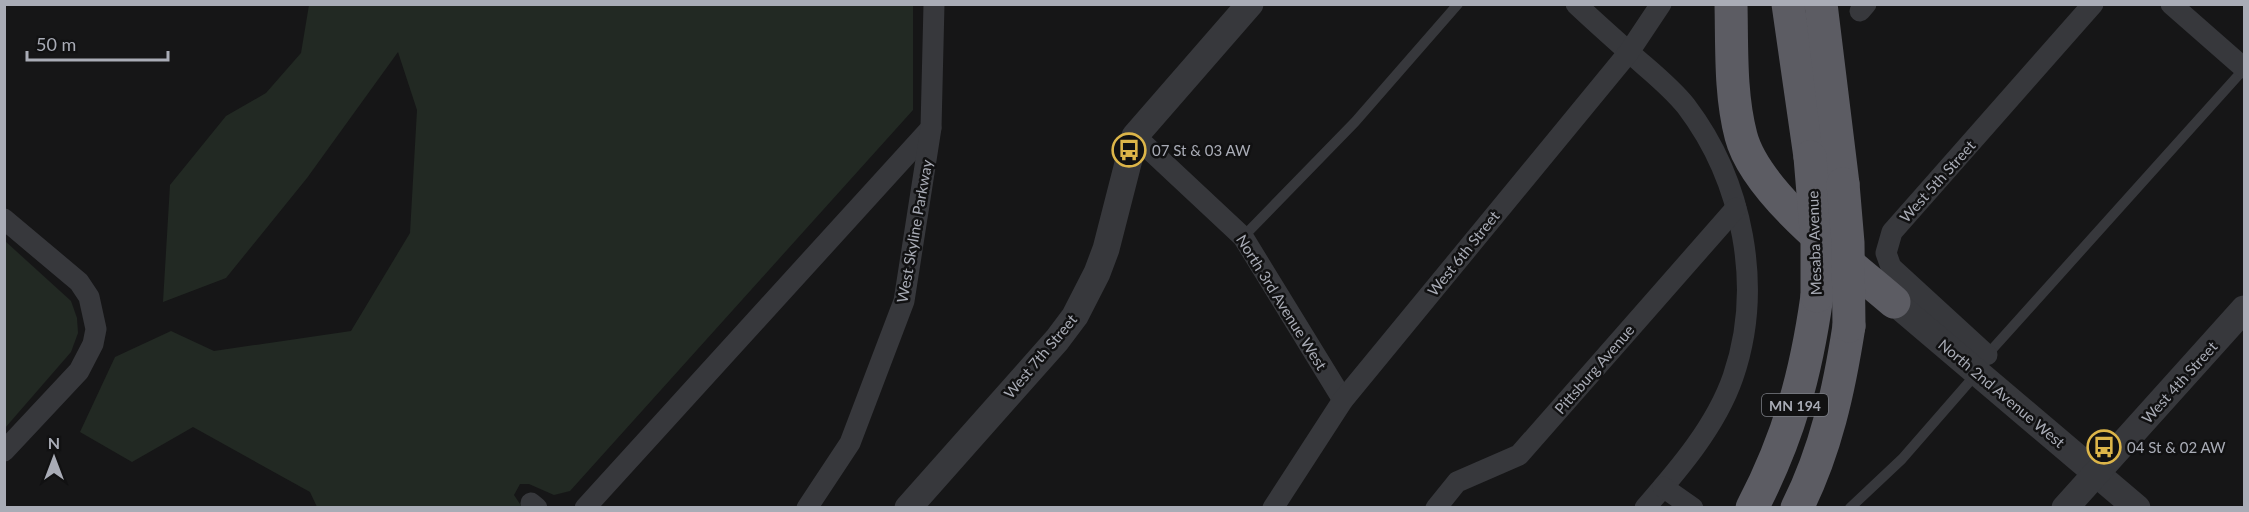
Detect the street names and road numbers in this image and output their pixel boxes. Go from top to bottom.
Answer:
street label: West 5th Street [1895,136,1979,226]
street label: West Skyline Parkway [893,158,935,304]
street label: Mesaba Avenue [1803,190,1825,295]
street label: West 6th Street [1423,206,1503,299]
street label: North 3rd Avenue West [1233,231,1331,374]
street label: West 7th Street [1000,310,1081,402]
street label: Pittsburg Avenue [1550,321,1638,417]
street label: North 2nd Avenue West [1935,335,2069,452]
street label: West 4th Street [2137,337,2221,427]
road number: MN 194 [1762,394,1828,416]

